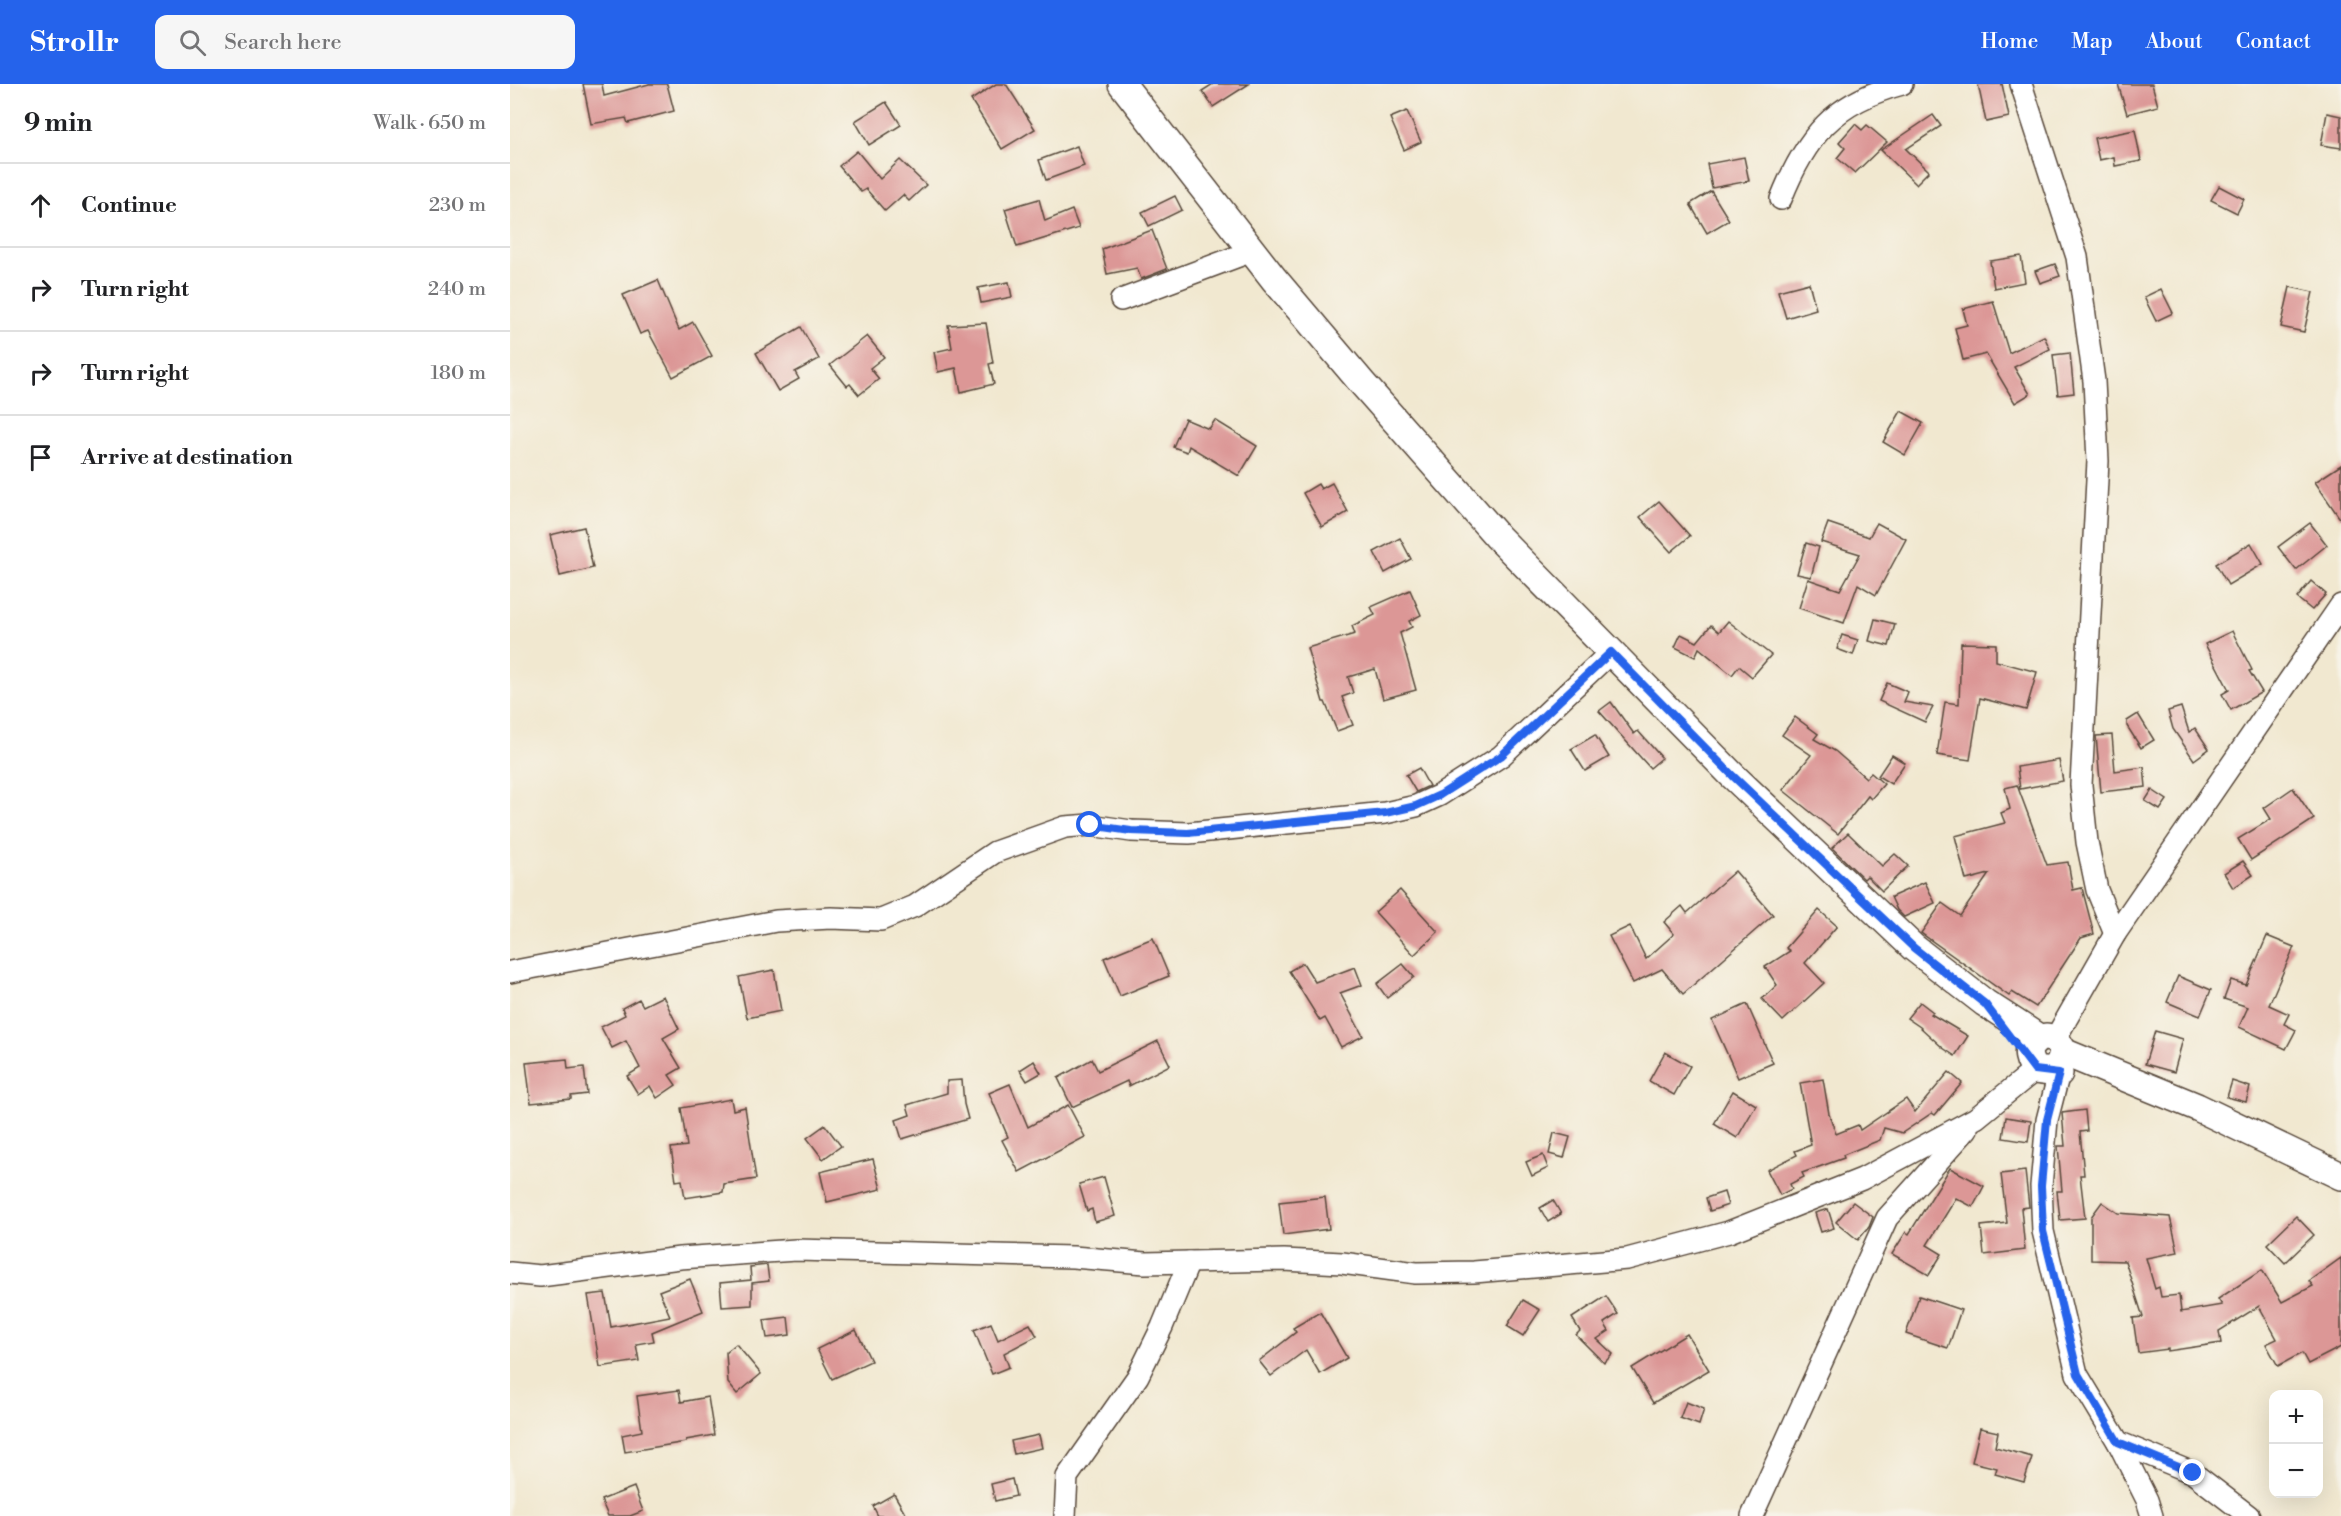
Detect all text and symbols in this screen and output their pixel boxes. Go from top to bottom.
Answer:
search box [155,15,575,69]
text: Strollr [30,25,119,60]
icon: search [176,26,209,59]
text: Search here [224,29,342,56]
text: Home [1981,29,2038,55]
text: Map [2071,29,2113,55]
text: About [2146,29,2203,55]
text: Contact [2236,29,2311,55]
text: 9 min [24,107,92,139]
text: Walk · 650 m [373,111,486,136]
icon: ahead [24,189,57,222]
text: Continue [81,192,177,219]
text: 230 m [429,193,486,218]
icon: right [24,273,57,306]
text: Turn right [81,276,189,303]
text: 240 m [428,277,486,302]
icon: right [24,357,57,390]
text: Turn right [81,360,189,387]
text: 180 m [431,361,486,386]
icon: arrive [24,441,57,474]
text: Arrive at destination [81,444,293,471]
route start [1076,811,1102,837]
map controls [2269,1390,2323,1498]
button: + [2269,1390,2323,1444]
button: − [2269,1444,2323,1498]
route end [2179,1459,2205,1485]

